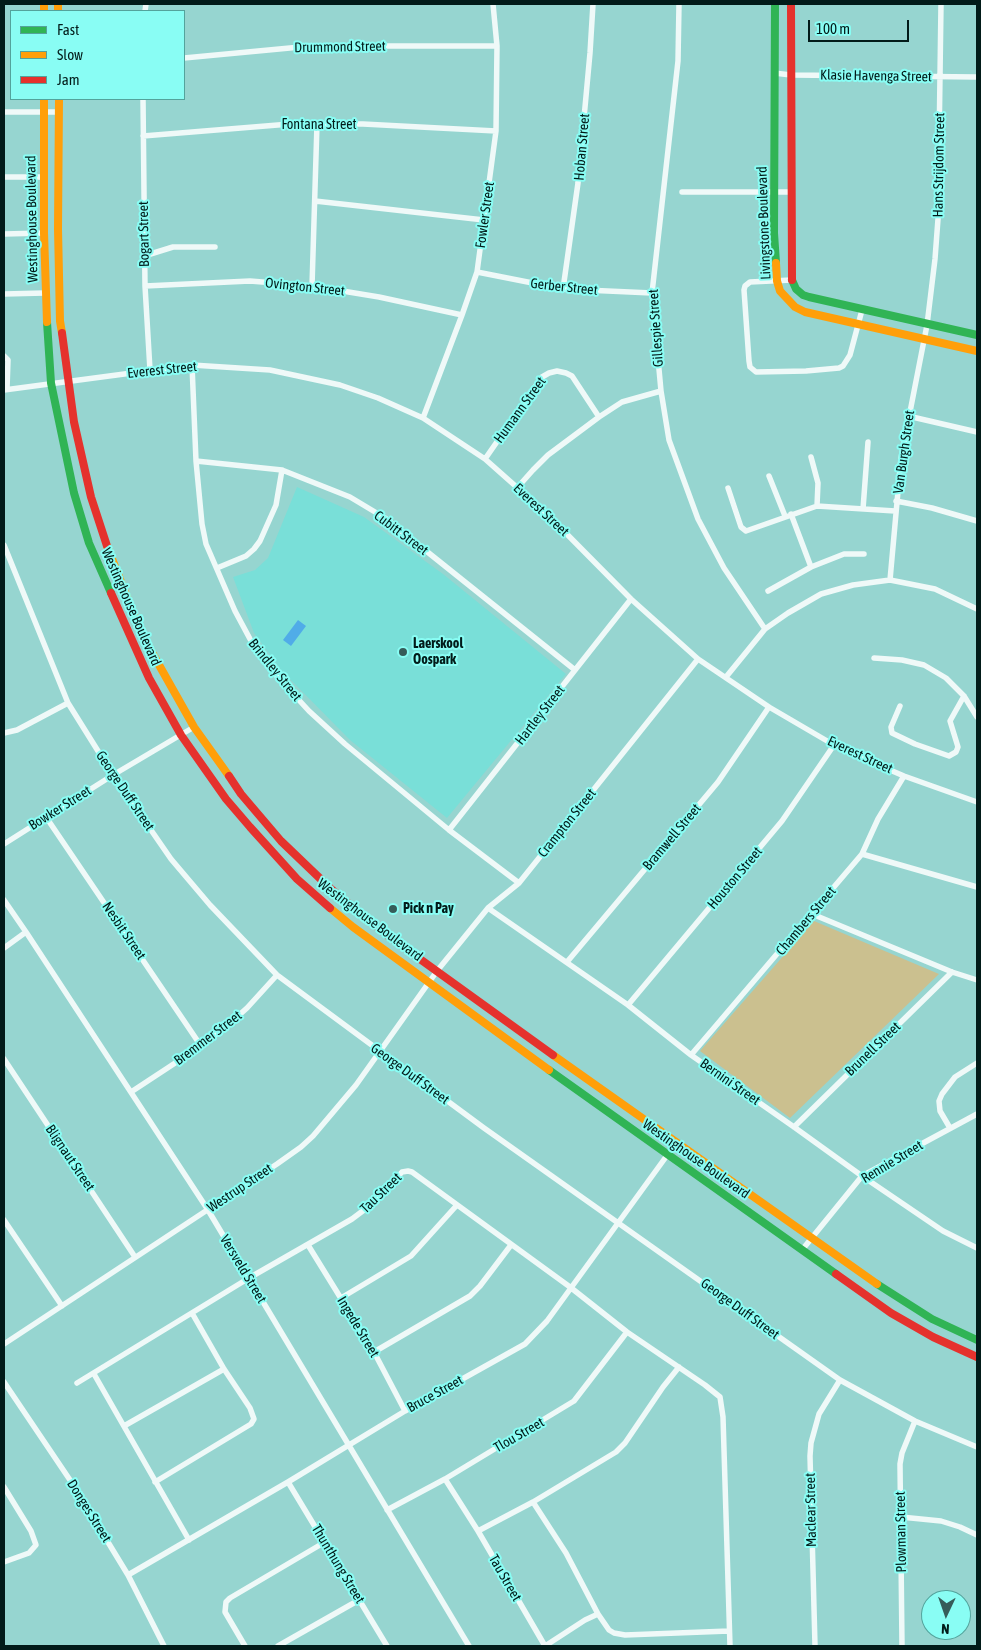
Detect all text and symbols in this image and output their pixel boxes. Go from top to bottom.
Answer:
legend [10,10,185,100]
scale bar [811,10,912,42]
text: 100 m [816,20,850,37]
text: Fast [57,21,79,38]
street label: Drummond Street [294,38,386,56]
text: Slow [57,46,83,63]
street label: Klasie Havenga Street [820,67,932,85]
text: Jam [57,71,80,88]
street label: Hoban Street [571,113,593,181]
street label: Hans Strijdom Street [930,113,948,217]
street label: Fontana Street [281,117,357,133]
street label: Westinghouse Boulevard [22,155,42,283]
street label: Livingstone Boulevard [754,166,774,280]
street label: Fowler Street [472,181,498,249]
street label: Bogart Street [135,201,153,267]
street label: Ovington Street [264,274,346,300]
street label: Gerber Street [529,275,599,299]
street label: Gillespie Street [645,288,667,368]
street label: Everest Street [126,358,198,382]
street label: Humann Street [490,374,550,446]
street label: Van Burgh Street [890,409,918,495]
street label: Everest Street [510,480,572,540]
street label: Cubitt Street [371,507,431,559]
street label: Westinghouse Boulevard [97,546,165,668]
street label: Brindley Street [245,635,305,705]
place label: Laerskool Oospark [413,636,463,669]
marker: Laerskool Oospark [397,646,409,658]
street label: Hartley Street [512,682,568,748]
street label: Everest Street [825,733,895,777]
street label: George Duff Street [92,748,158,834]
street label: Bowker Street [26,782,94,834]
street label: Crampton Street [534,785,600,861]
street label: Bramwell Street [639,800,705,874]
street label: Houston Street [704,843,766,913]
street label: Westinghouse Boulevard [314,875,426,965]
street label: Chambers Street [772,883,840,959]
street label: Nesbit Street [99,899,149,963]
place label: Pick n Pay [403,901,454,917]
marker: Pick n Pay [387,903,399,915]
street label: Bremmer Street [171,1007,245,1069]
street label: Brunell Street [842,1018,904,1080]
street label: George Duff Street [368,1040,452,1108]
street label: Bernini Street [697,1055,763,1109]
street label: Westinghouse Boulevard [639,1116,753,1202]
street label: Blignaut Street [42,1122,98,1194]
street label: Rennie Street [858,1137,926,1187]
street label: Westrup Street [204,1160,276,1216]
street label: Tau Street [357,1169,405,1217]
street label: Versveld Street [216,1232,270,1306]
street label: George Duff Street [698,1275,782,1343]
street label: Ingede Street [333,1294,383,1360]
street label: Bruce Street [404,1372,466,1416]
street label: Tlou Street [491,1414,547,1456]
street label: Maclear Street [802,1473,820,1547]
street label: Donges Street [63,1476,115,1546]
street label: Plowman Street [892,1491,910,1573]
street label: Thunthung Street [308,1521,368,1607]
street label: Tau Street [485,1552,525,1604]
north arrow [921,1590,971,1640]
text: N [941,1621,950,1637]

